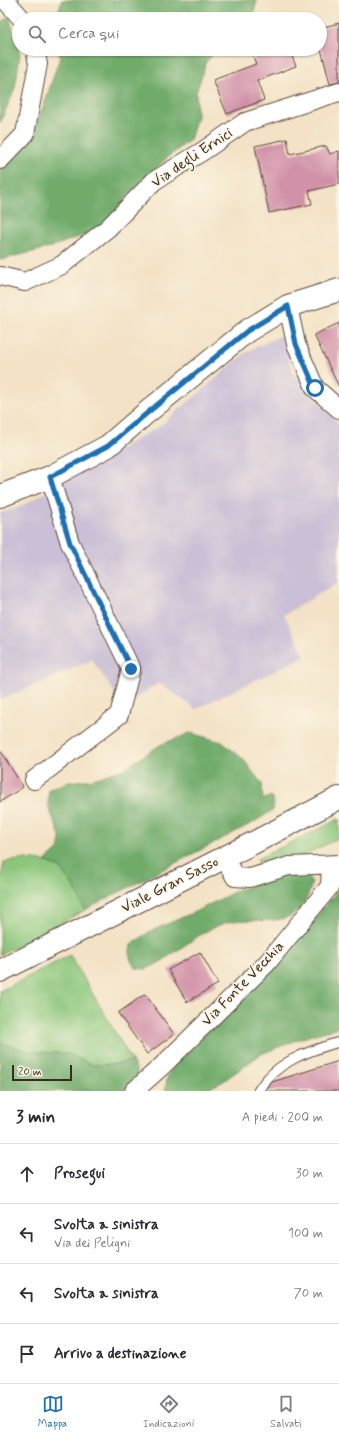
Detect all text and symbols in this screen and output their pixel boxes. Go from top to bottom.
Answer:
search box [12,12,327,56]
icon: search [26,23,48,45]
text: Cerca qui [58,24,119,44]
street label: Via degli Ernici [147,123,237,193]
route start [306,379,324,397]
route end [122,660,140,678]
street label: Viale Gran Sasso [118,852,222,918]
street label: Via Fonte Vecchia [197,937,289,1031]
scale bar [12,1063,72,1082]
text: 20 m [18,1065,41,1079]
text: 3 min [16,1106,55,1128]
text: A piedi · 200 m [242,1109,323,1126]
icon: ahead [16,1163,38,1185]
text: Prosegui [54,1164,105,1184]
text: 30 m [296,1165,323,1182]
text: Svolta a sinistra [54,1215,159,1235]
icon: left [16,1223,38,1245]
text: 100 m [288,1225,323,1242]
text: Via dei Peligni [54,1235,130,1252]
icon: left [16,1283,38,1305]
text: Svolta a sinistra [54,1284,159,1304]
text: 70 m [294,1285,323,1302]
icon: arrive [16,1343,38,1365]
text: Arrivo a destinazione [54,1344,187,1364]
tab: Mappa [38,1393,67,1431]
tab: Indicazioni [143,1393,194,1431]
tab: Salvati [270,1393,301,1431]

